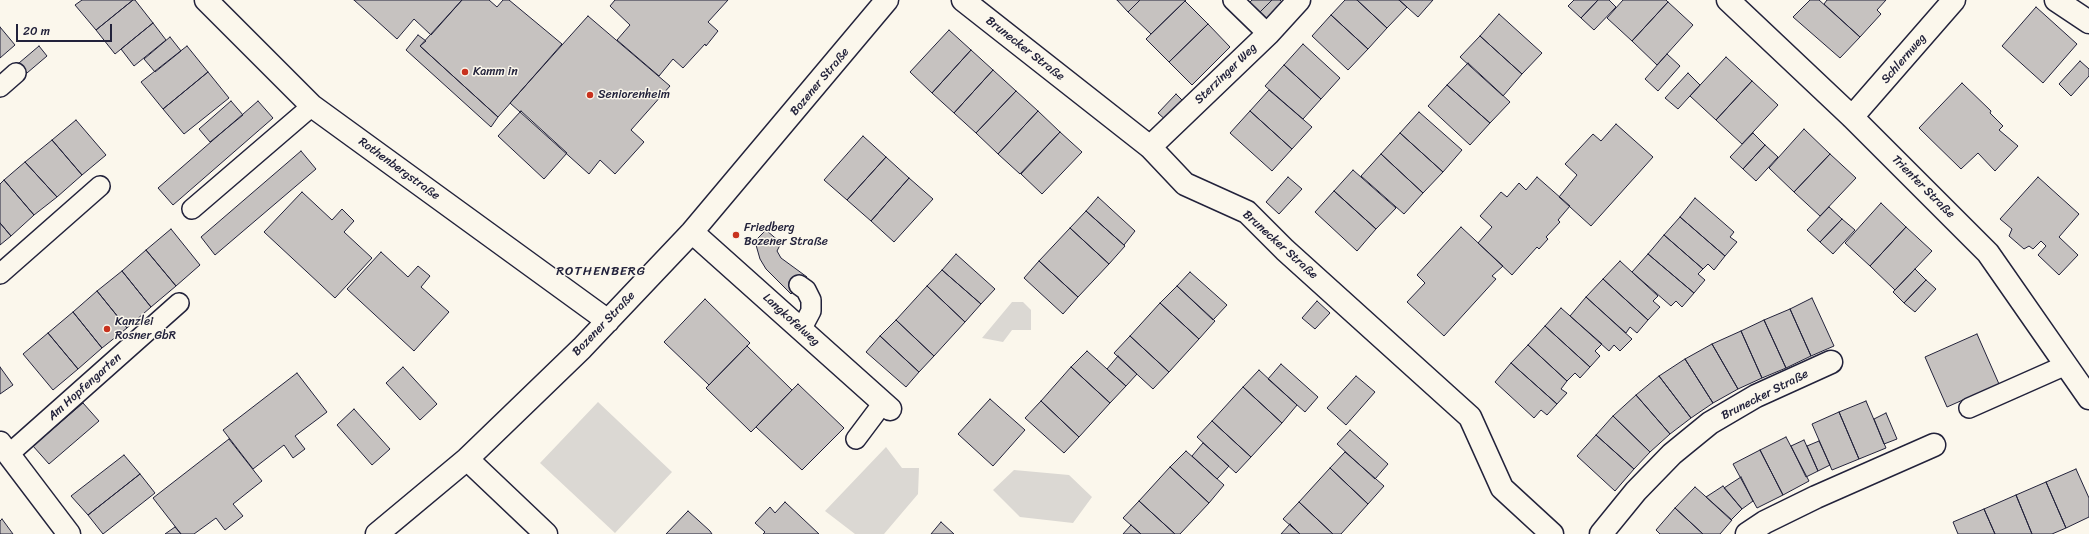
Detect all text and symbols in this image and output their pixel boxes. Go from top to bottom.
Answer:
street label: Brunecker Straße [983,14,1067,84]
scale bar [18,16,114,42]
text: 20 m [23,20,50,42]
street label: Schlernweg [1878,31,1930,87]
street label: Sterzinger Weg [1192,41,1260,107]
street label: Bozener Straße [787,45,853,119]
place label: Kamm in [473,65,518,79]
marker: Kamm in [460,67,470,77]
place label: Seniorenheim [598,88,670,102]
marker: Seniorenheim [585,90,595,100]
street label: Rothenbergstraße [355,135,443,203]
street label: Trienter Straße [1888,152,1958,222]
street label: Brunecker Straße [1240,208,1320,282]
place label: Friedberg Bozener Straße [744,221,828,249]
marker: Friedberg Bozener Straße [731,230,741,240]
district label: ROTHENBERG [556,264,646,280]
street label: Bozener Straße [570,289,638,359]
street label: Langkofelweg [760,291,822,349]
place label: Kanzlei Rosner GbR [115,315,176,343]
marker: Kanzlei Rosner GbR [102,324,112,334]
street label: Am Hopfengarten [45,350,125,424]
street label: Brunecker Straße [1719,367,1811,423]

